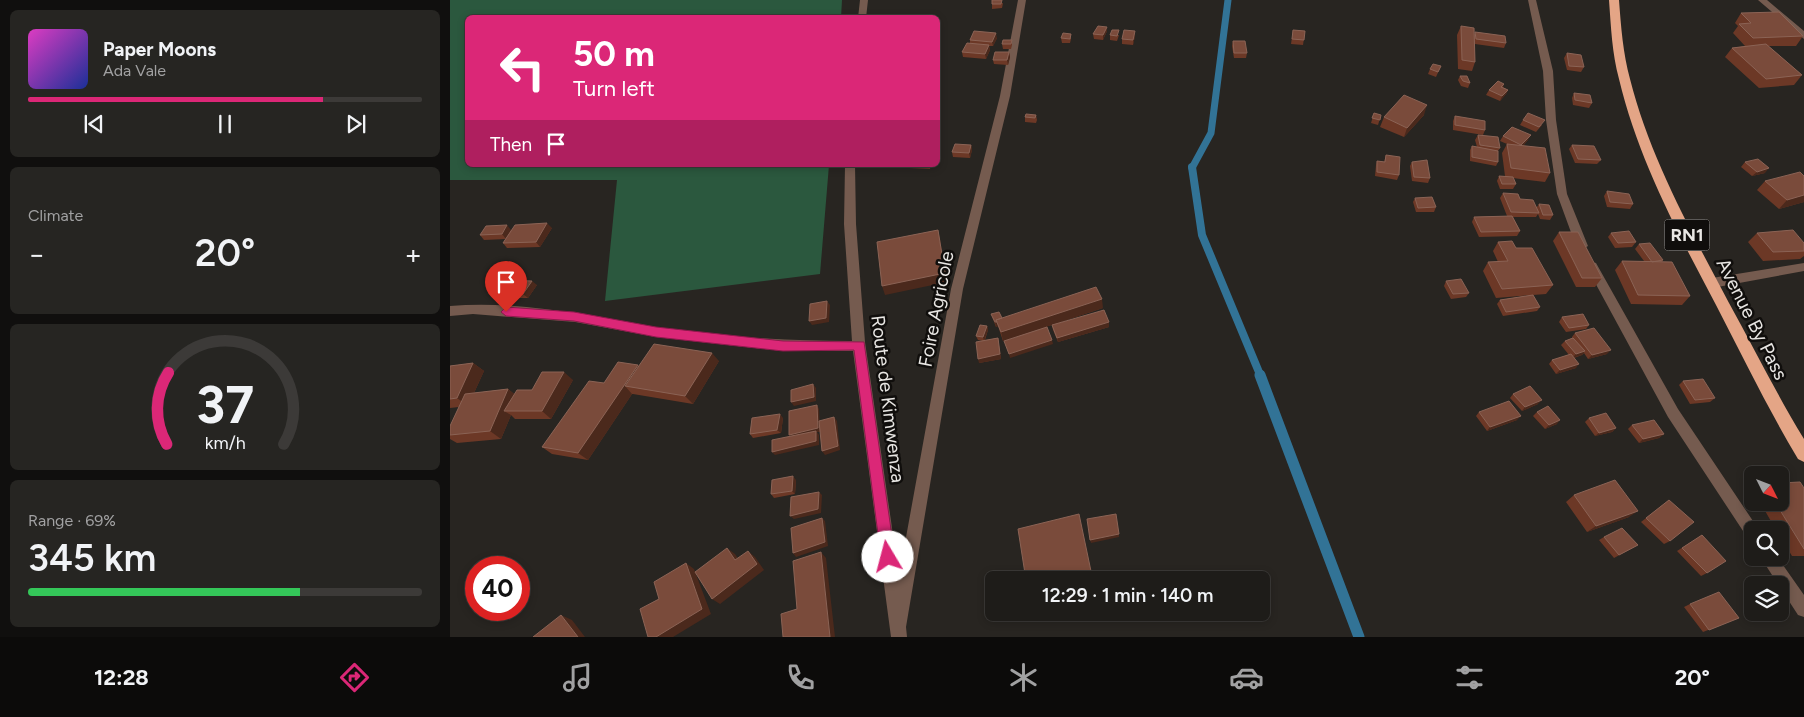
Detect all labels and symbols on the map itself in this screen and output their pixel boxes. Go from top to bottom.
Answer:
road number: RN1 [1664,220,1710,250]
street label: Foire Agricole [913,249,959,369]
street label: Avenue By Pass [1711,254,1793,384]
pin [485,261,527,312]
street label: Route de Kimwenza [866,314,910,484]
north arrow [1744,466,1789,511]
position arrow [861,530,913,582]
speed limit sign: 40 [465,556,530,621]

